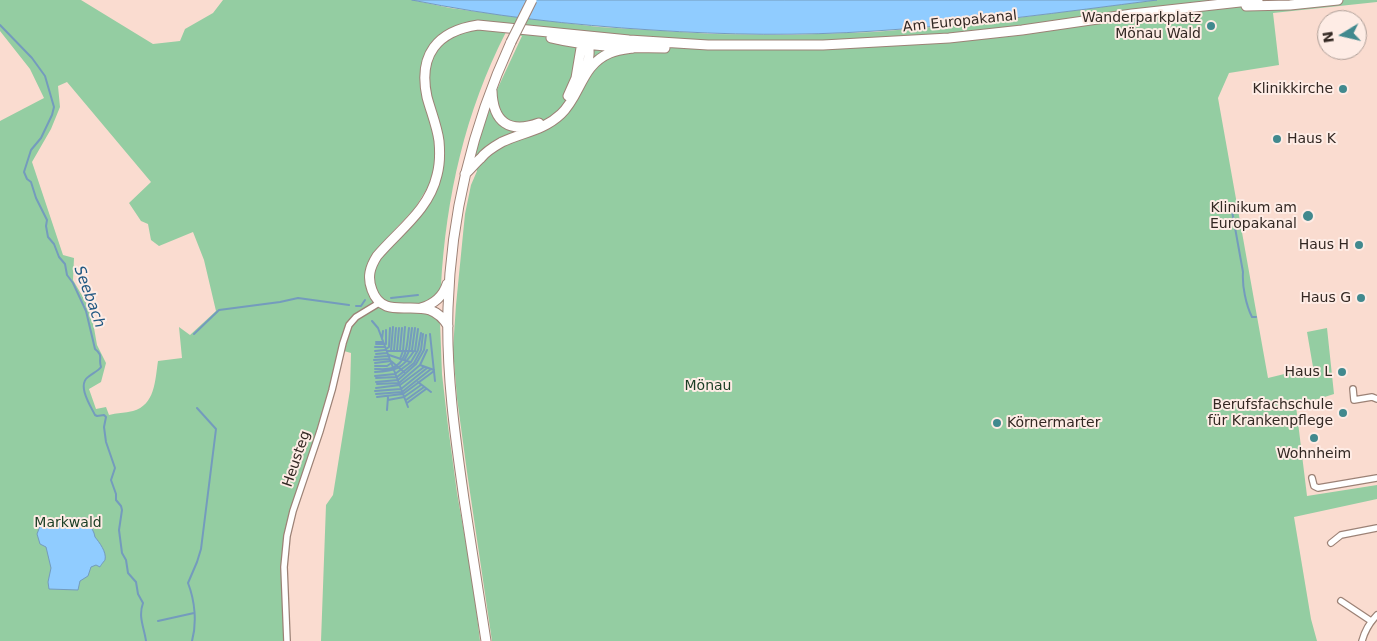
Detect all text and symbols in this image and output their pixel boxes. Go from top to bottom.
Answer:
street label: Am Europakanal [902,8,1018,36]
place label: Wanderparkplatz Mönau Wald [1082,10,1201,42]
north arrow [1317,10,1367,60]
marker: Wanderparkplatz Mönau Wald [1205,20,1217,32]
text: N [1319,30,1337,44]
place label: Klinikkirche [1253,81,1333,97]
marker: Klinikkirche [1337,83,1349,95]
place label: Haus K [1287,131,1336,147]
marker: Haus K [1271,133,1283,145]
place label: Klinikum am Europakanal [1210,200,1297,232]
marker: Klinikum am Europakanal [1301,209,1315,223]
place label: Haus H [1299,237,1349,253]
marker: Haus H [1353,239,1365,251]
water label: Seebach [70,264,108,330]
place label: Haus G [1300,290,1351,306]
marker: Haus G [1355,292,1367,304]
place label: Haus L [1284,364,1332,380]
marker: Haus L [1336,366,1348,378]
park label: Mönau [685,378,731,394]
place label: Berufsfachschule für Krankenpflege [1208,397,1333,430]
marker: Berufsfachschule für Krankenpflege [1337,407,1349,419]
place label: Körnermarter [1007,415,1100,431]
marker: Körnermarter [991,417,1003,429]
street label: Heusteg [280,429,314,489]
marker: Wohnheim [1308,432,1320,444]
place label: Wohnheim [1277,446,1351,462]
park label: Markwald [34,515,102,531]

